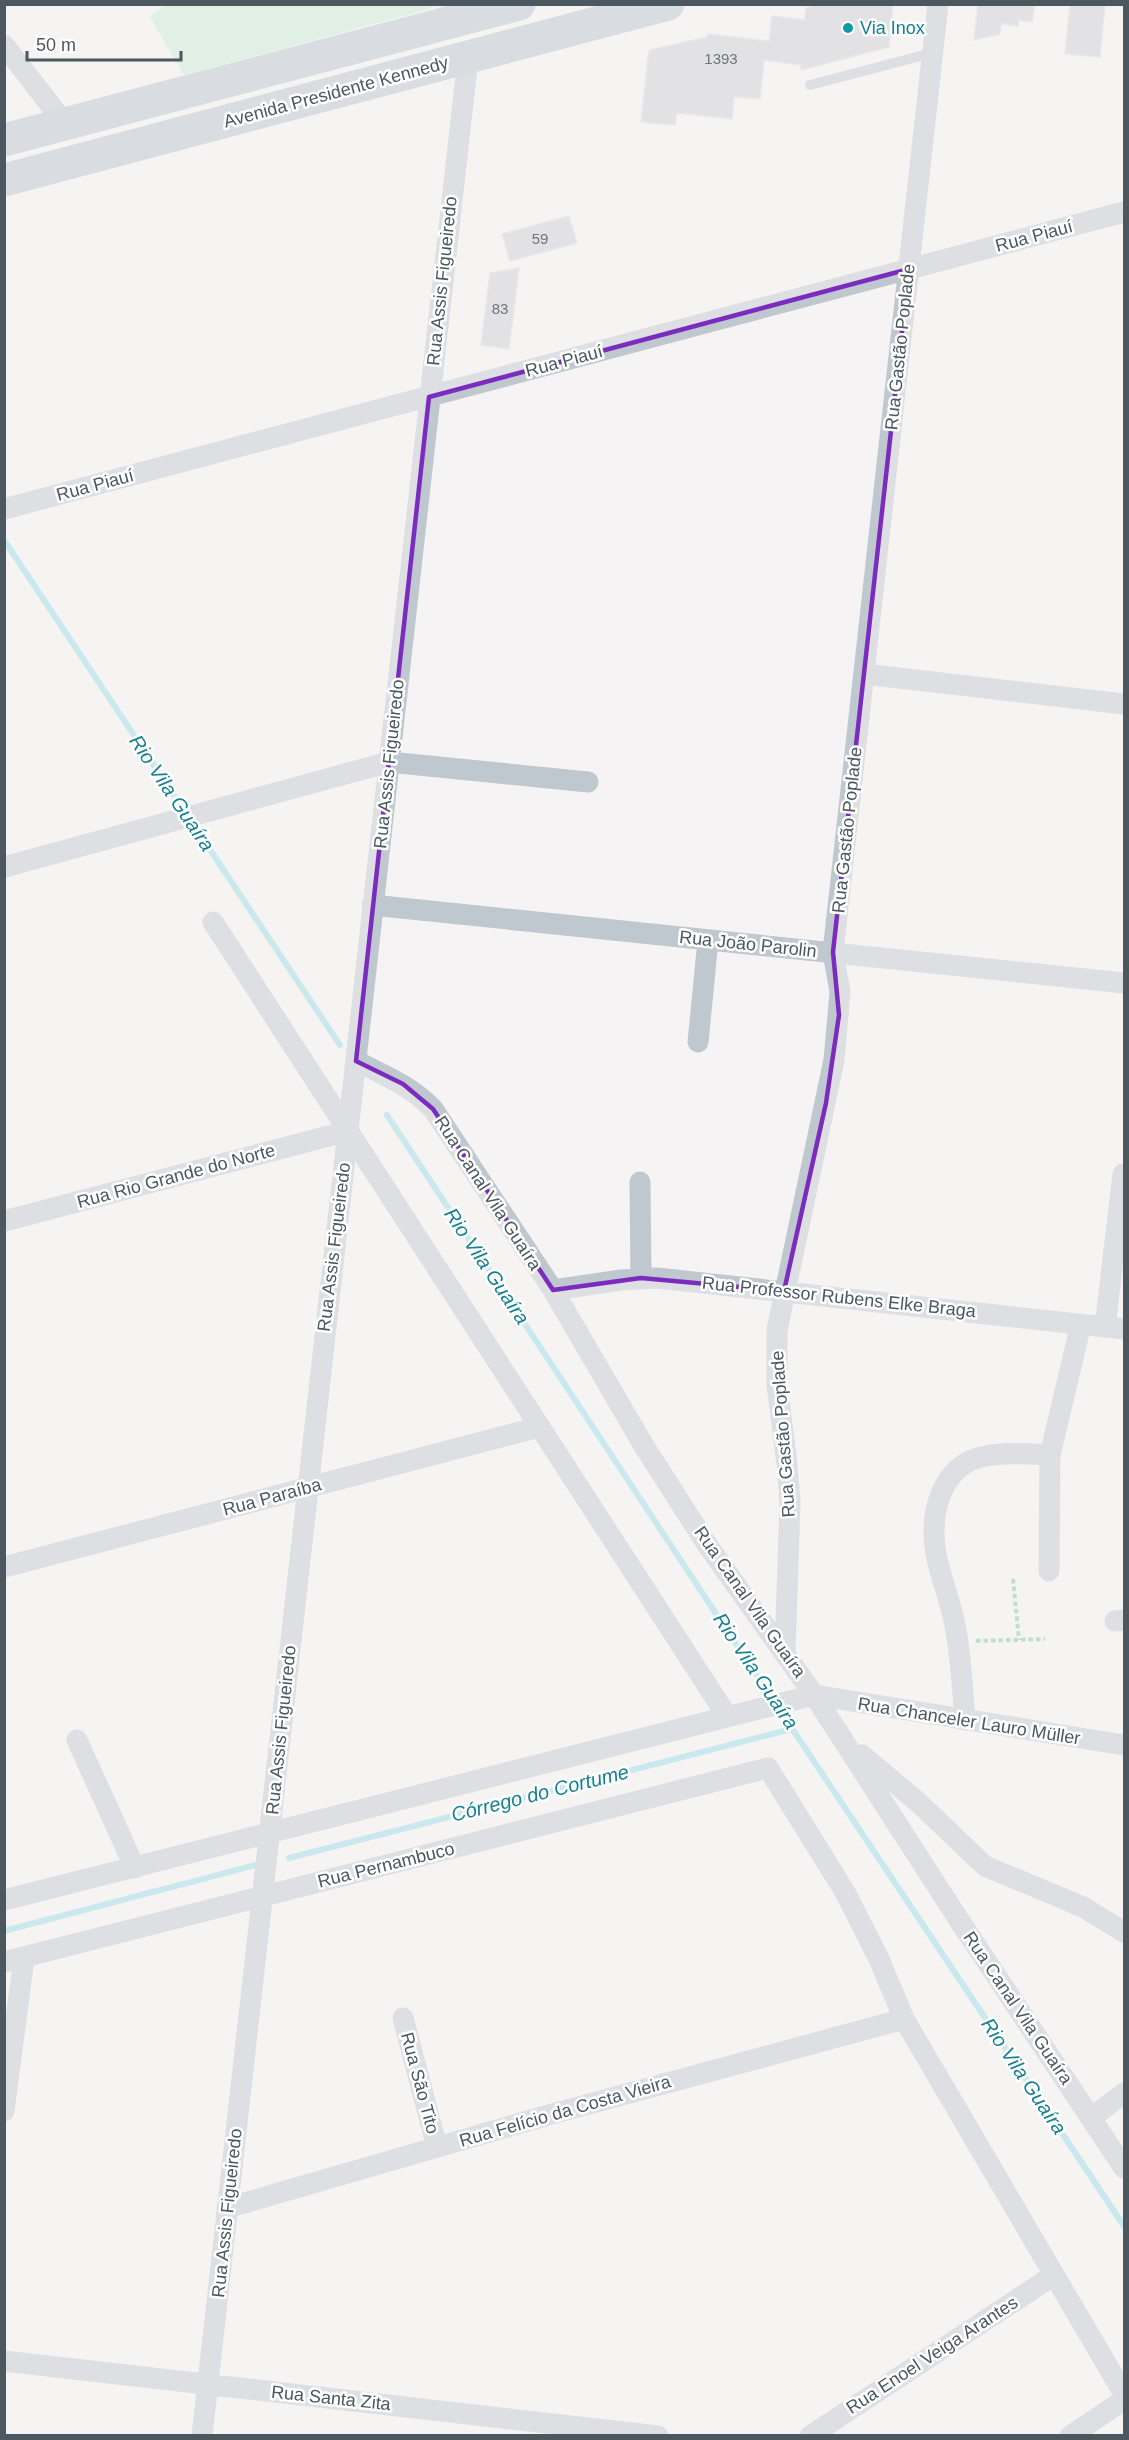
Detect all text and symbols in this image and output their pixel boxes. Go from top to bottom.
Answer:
place label: Via Inox [860,18,925,38]
marker: Via Inox [841,21,855,35]
scale bar [27,24,182,62]
text: 50 m [36,35,76,55]
house number: 1393 [704,50,738,67]
street label: Avenida Presidente Kennedy [221,52,451,132]
street label: Rua Assis Figueiredo [423,195,461,367]
street label: Rua Piauí [993,216,1075,256]
house number: 59 [532,230,548,247]
street label: Rua Gastão Poplade [881,263,919,431]
house number: 83 [492,300,508,317]
street label: Rua Piauí [523,341,605,381]
street label: Rua Piauí [54,465,136,505]
street label: Rua Assis Figueiredo [370,678,408,850]
water label: Rio Vila Guaíra [125,731,219,855]
street label: Rua Gastão Poplade [828,746,866,914]
street label: Rua João Parolin [678,927,818,961]
street label: Rua Canal Vila Guaíra [431,1112,546,1275]
street label: Rua Rio Grande do Norte [75,1140,277,1212]
street label: Rua Assis Figueiredo [314,1161,354,1333]
water label: Rio Vila Guaíra [440,1204,534,1328]
street label: Rua Professor Rubens Elke Braga [701,1273,978,1321]
street label: Rua Gastão Poplade [767,1350,799,1518]
street label: Rua Paraíba [221,1474,324,1520]
street label: Rua Canal Vila Guaíra [690,1523,810,1682]
water label: Rio Vila Guaíra [709,1609,803,1733]
street label: Rua Assis Figueiredo [262,1644,300,1816]
street label: Rua Chanceler Lauro Müller [856,1694,1082,1748]
water label: Córrego do Cortume [449,1760,631,1826]
street label: Rua Pernambuco [316,1838,456,1892]
street label: Rua Canal Vila Guaíra [959,1928,1077,2089]
water label: Rio Vila Guaíra [977,2014,1071,2138]
street label: Rua São Tito [397,2030,443,2136]
street label: Rua Felício da Costa Vieira [457,2071,674,2151]
street label: Rua Assis Figueiredo [208,2127,246,2299]
street label: Rua Enoel Veiga Arantes [843,2292,1021,2418]
street label: Rua Santa Zita [270,2382,393,2414]

